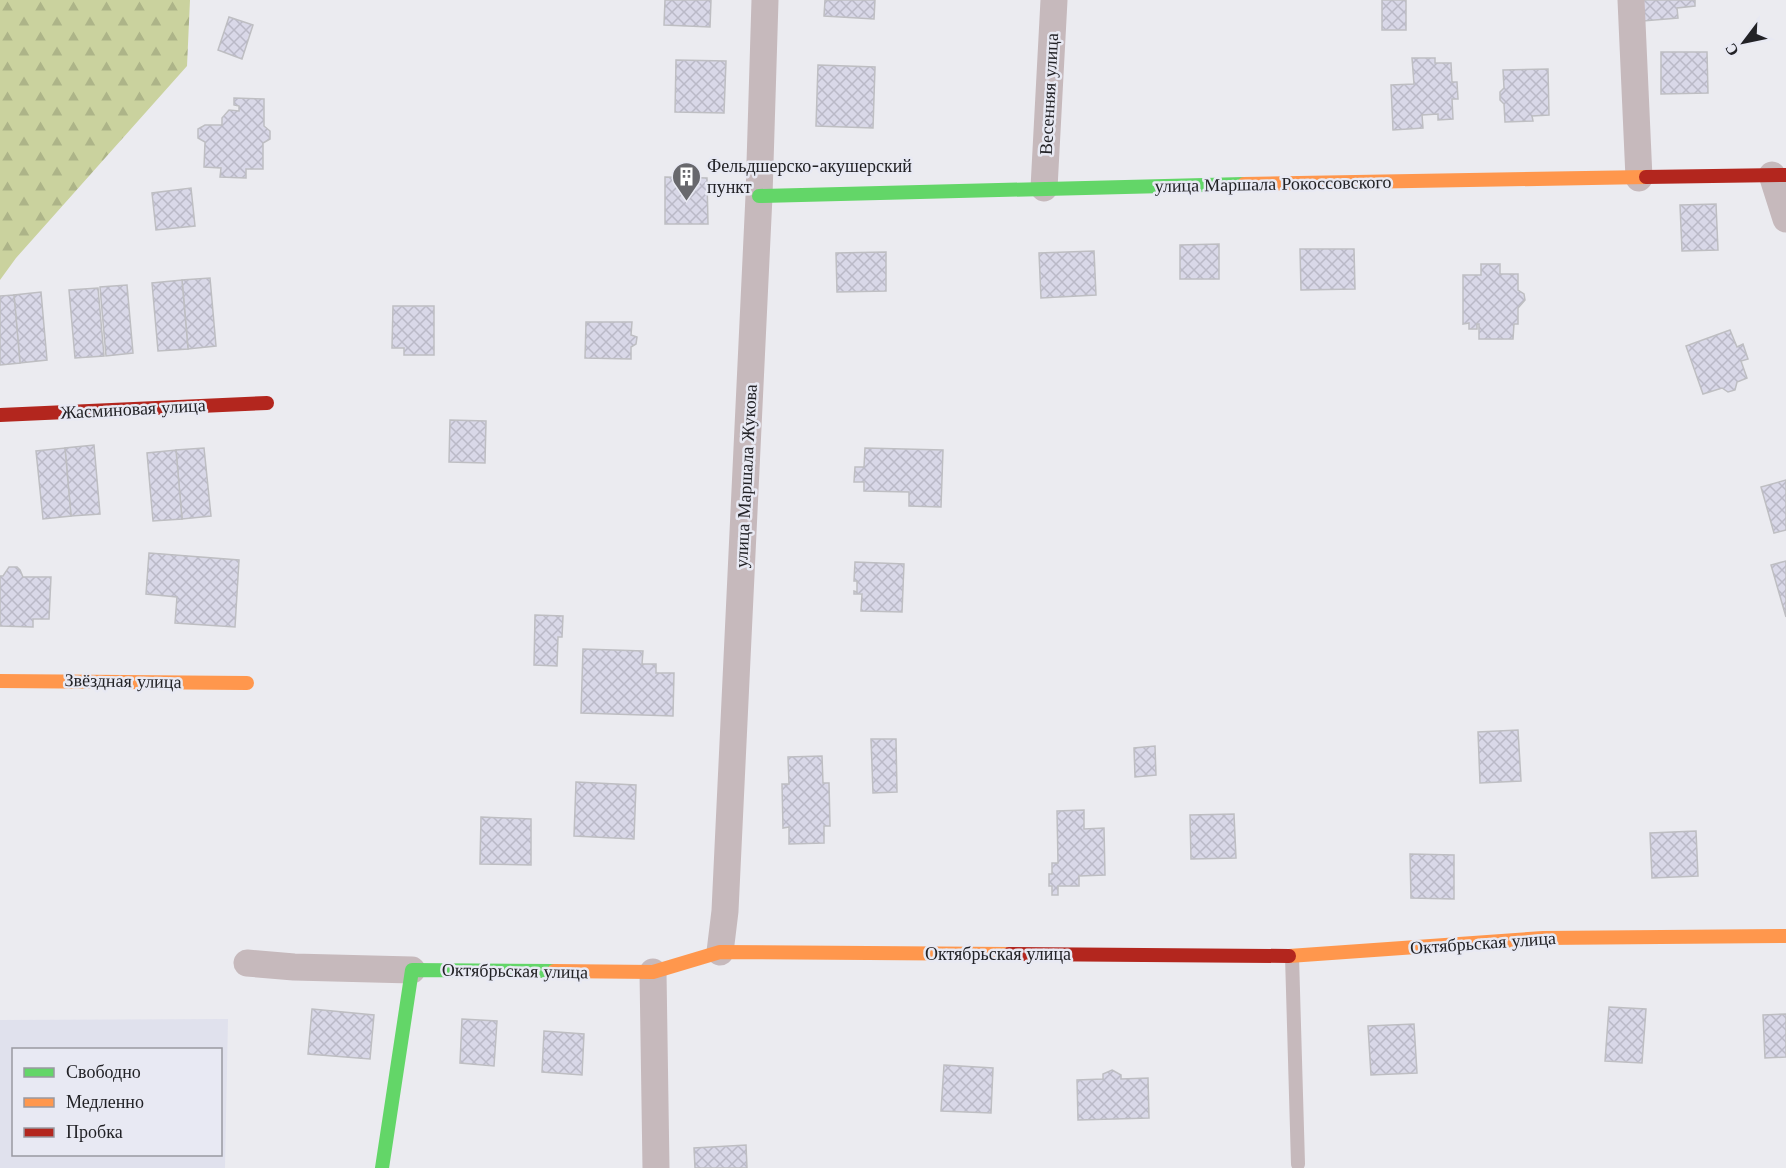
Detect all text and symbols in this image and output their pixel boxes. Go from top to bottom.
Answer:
north arrow [1714,12,1774,72]
street label: Весенняя улица [1035,32,1063,156]
text: С [1720,40,1743,60]
place label: Фельдшерско-акушерский пункт [707,155,912,198]
building icon: Фельдшерско-акушерский пункт [670,160,702,202]
street label: улица Маршала Рокоссовского [1154,171,1392,197]
street label: улица Маршала Жукова [730,384,762,568]
street label: Жасминовая улица [60,394,206,424]
street label: Звёздная улица [64,669,182,693]
street label: Октябрьская улица [1409,927,1557,959]
street label: Октябрьская улица [925,943,1071,965]
street label: Октябрьская улица [442,959,588,983]
legend [12,1048,222,1156]
text: Свободно [66,1061,141,1083]
text: Медленно [66,1091,144,1113]
text: Пробка [66,1121,123,1143]

